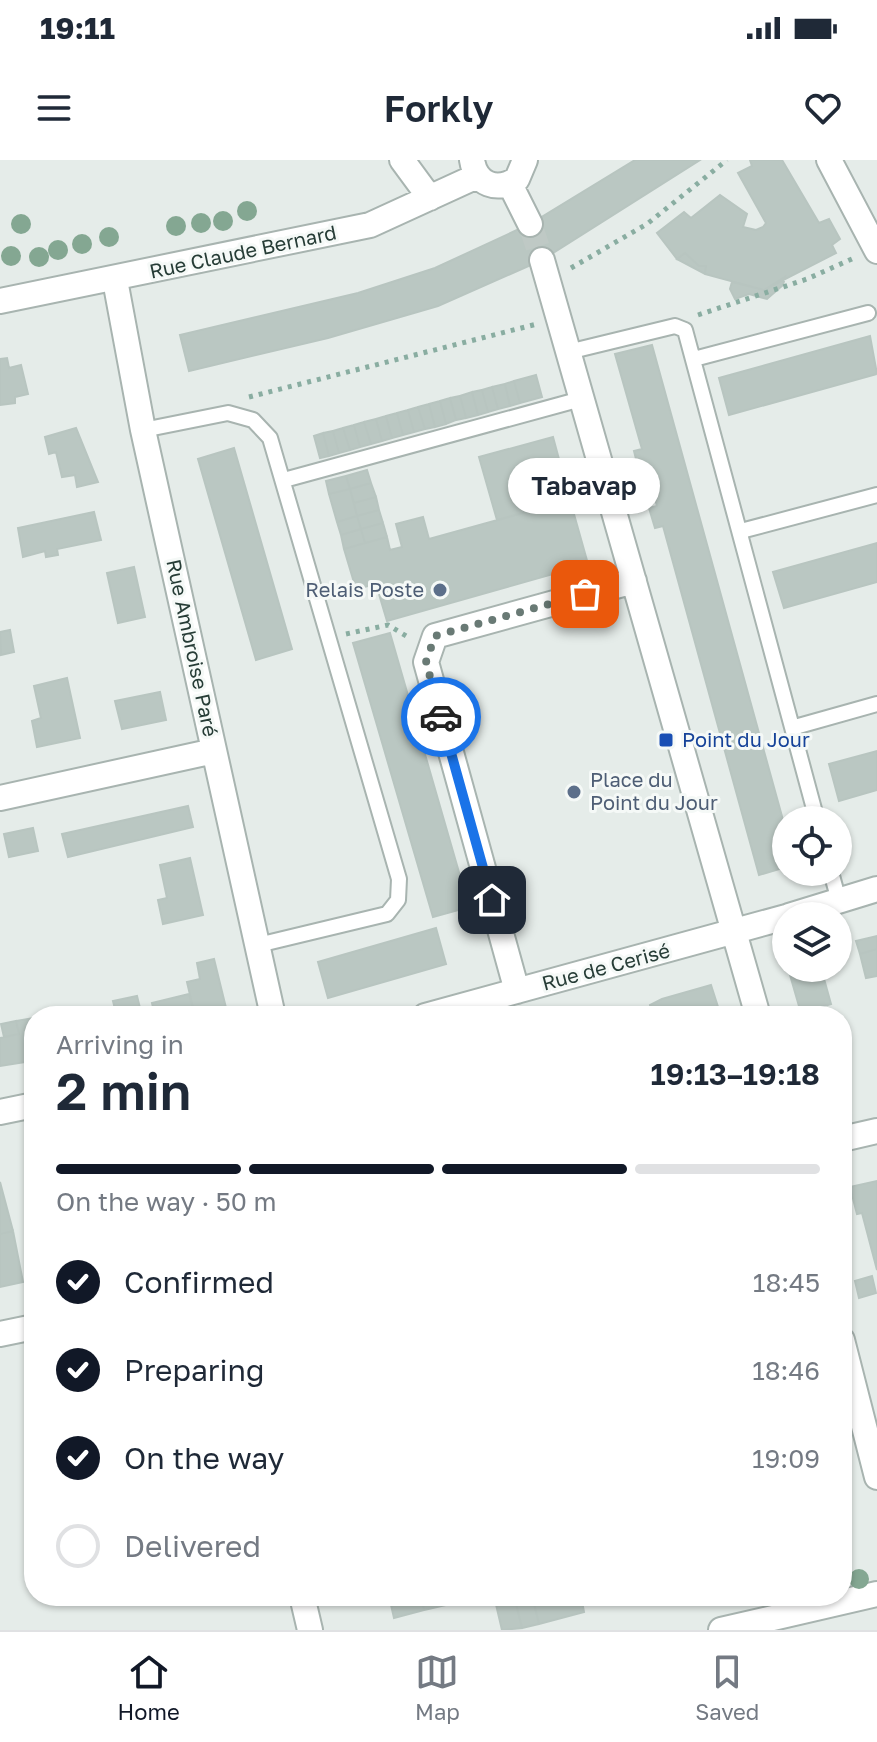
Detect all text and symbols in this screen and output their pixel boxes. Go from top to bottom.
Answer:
text: 19:11 [40,10,115,46]
icon: menu [32,86,76,130]
icon: heart [801,86,845,130]
text: Forkly [384,87,493,130]
street label: Rue Claude Bernard [147,219,338,283]
callout: Tabavap [509,458,661,514]
text: Tabavap [531,470,637,501]
street label: Rue Ambroise Paré [162,557,224,739]
pin [551,560,619,628]
icon: bag [563,572,607,616]
place label: Relais Poste [305,577,424,601]
marker: Relais Poste [431,581,449,599]
courier [401,677,481,757]
icon: car [419,695,463,739]
place label: Point du Jour [682,727,810,751]
marker: Point du Jour [657,731,675,749]
place label: Place du Point du Jour [590,767,718,814]
marker: Place du Point du Jour [565,783,583,801]
map controls [772,806,852,982]
button: locate [772,806,852,886]
pin [458,866,526,934]
icon: home [470,878,514,922]
button: layers [772,902,852,982]
street label: Rue de Cerisé [539,937,672,995]
text: Arriving in [56,1029,184,1060]
text: 19:13–19:18 [651,1056,820,1092]
text: 2 min [56,1059,191,1121]
text: On the way · 50 m [56,1186,276,1217]
icon: check [56,1260,100,1304]
text: Confirmed [124,1264,274,1300]
text: 18:45 [753,1267,820,1298]
icon: check [56,1348,100,1392]
text: Preparing [124,1352,265,1388]
text: 18:46 [752,1355,820,1386]
icon: check [56,1436,100,1480]
text: On the way [124,1440,284,1476]
text: 19:09 [752,1443,820,1474]
text: Delivered [124,1528,261,1564]
tab: Home [118,1650,180,1725]
tab: Map [415,1650,460,1725]
tab: Saved [695,1650,759,1725]

